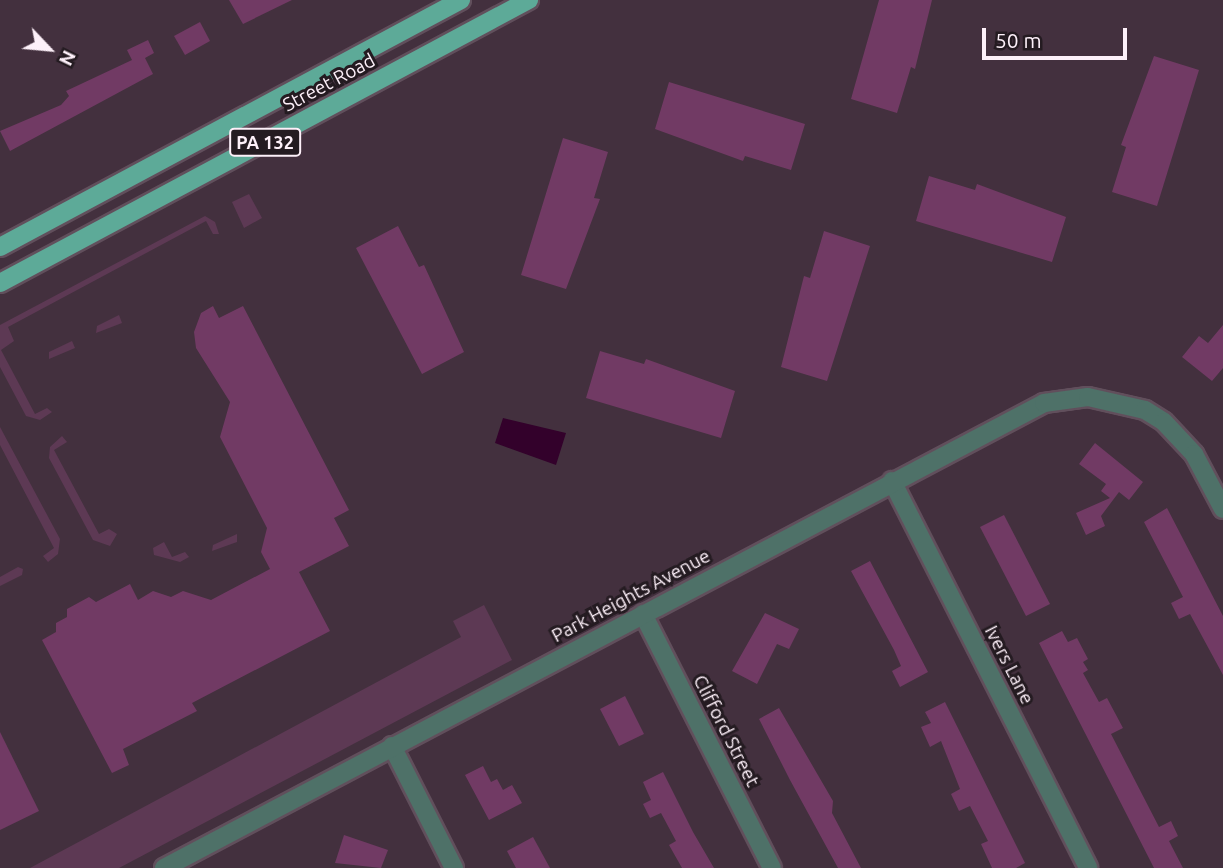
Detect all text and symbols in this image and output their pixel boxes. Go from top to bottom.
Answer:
north arrow [14,14,84,84]
scale bar [985,14,1130,58]
text: 50 m [995,28,1042,52]
text: N [55,47,81,69]
street label: Street Road [279,49,379,117]
road number: PA 132 [228,127,302,156]
street label: Park Heights Avenue [548,545,714,647]
street label: Ivers Lane [980,622,1038,708]
street label: Clifford Street [688,671,764,791]

